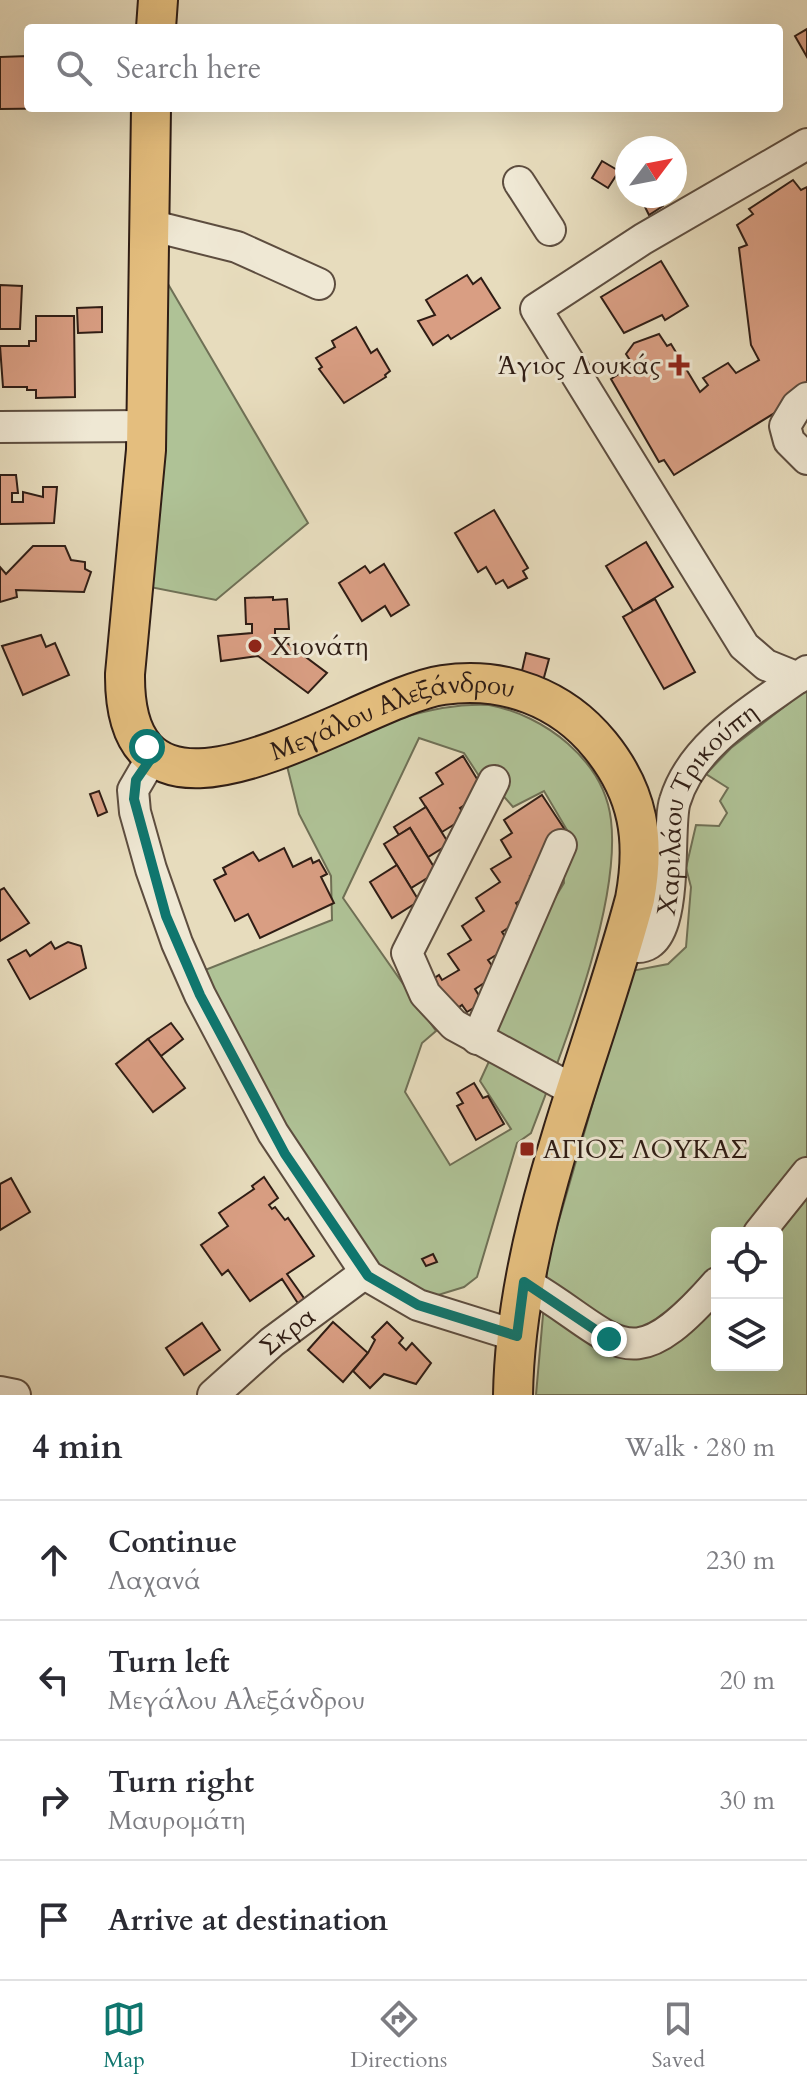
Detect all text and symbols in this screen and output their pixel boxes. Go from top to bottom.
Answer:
search box [24,24,783,112]
icon: search [52,46,96,90]
text: Search here [116,48,261,89]
north arrow [615,136,687,208]
place label: Άγιος Λουκάς [498,348,661,383]
marker: Άγιος Λουκάς [668,354,690,376]
place label: Χιονάτη [271,629,368,664]
marker: Χιονάτη [246,637,264,655]
street label: Μεγάλου Αλεξάνδρου [265,666,519,769]
street label: Χαριλάου Τρικούπη [649,695,764,918]
route start [129,729,165,765]
place label: ΑΓΙΟΣ ΛΟΥΚΑΣ [543,1132,748,1167]
marker: ΑΓΙΟΣ ΛΟΥΚΑΣ [518,1140,536,1158]
map controls [711,1227,783,1371]
button: locate [711,1227,783,1299]
street label: Σκρα [252,1299,323,1363]
button: layers [711,1299,783,1371]
route end [591,1321,627,1357]
text: 4 min [32,1424,123,1470]
text: Walk · 280 m [625,1430,775,1465]
text: Continue [108,1522,237,1563]
icon: ahead [32,1538,76,1582]
text: 230 m [706,1543,775,1578]
text: Λαχανά [108,1563,202,1598]
text: Turn left [108,1642,230,1683]
icon: left [32,1658,76,1702]
text: 20 m [719,1663,775,1698]
text: Μεγάλου Αλεξάνδρου [108,1683,365,1718]
text: Turn right [108,1762,254,1803]
icon: right [32,1778,76,1822]
text: 30 m [719,1783,775,1818]
text: Μαυρομάτη [108,1803,245,1838]
icon: arrive [32,1898,76,1942]
text: Arrive at destination [108,1900,388,1941]
tab: Map [102,1997,146,2075]
tab: Directions [350,1997,447,2075]
tab: Saved [652,1997,705,2075]

